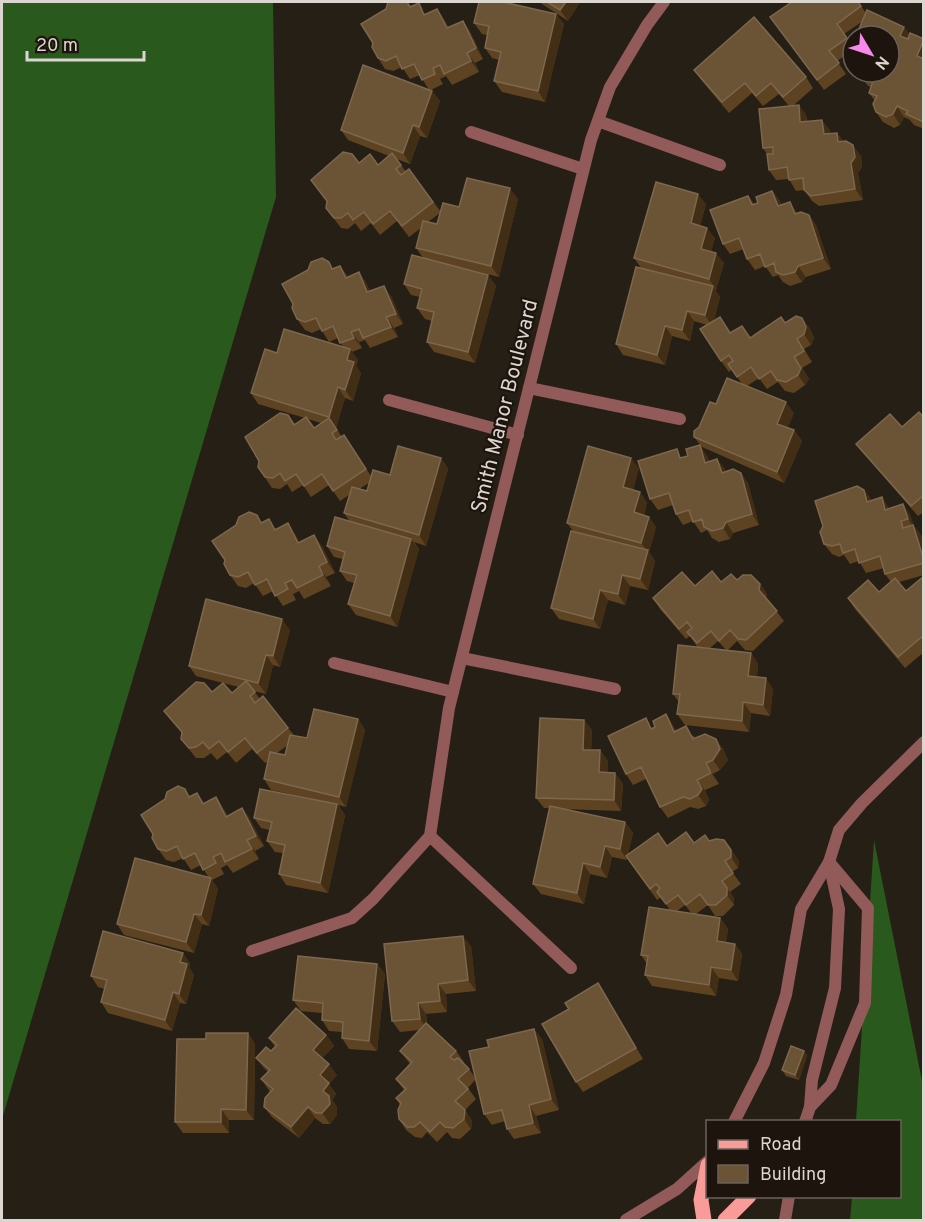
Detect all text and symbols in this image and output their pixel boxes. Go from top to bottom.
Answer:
scale bar [27,24,144,62]
north arrow [841,24,901,84]
text: 20 m [36,35,78,58]
text: N [870,51,892,73]
street label: Smith Manor Boulevard [466,297,545,516]
legend [706,1120,901,1198]
text: Road [760,1134,802,1157]
text: Building [760,1164,826,1187]

